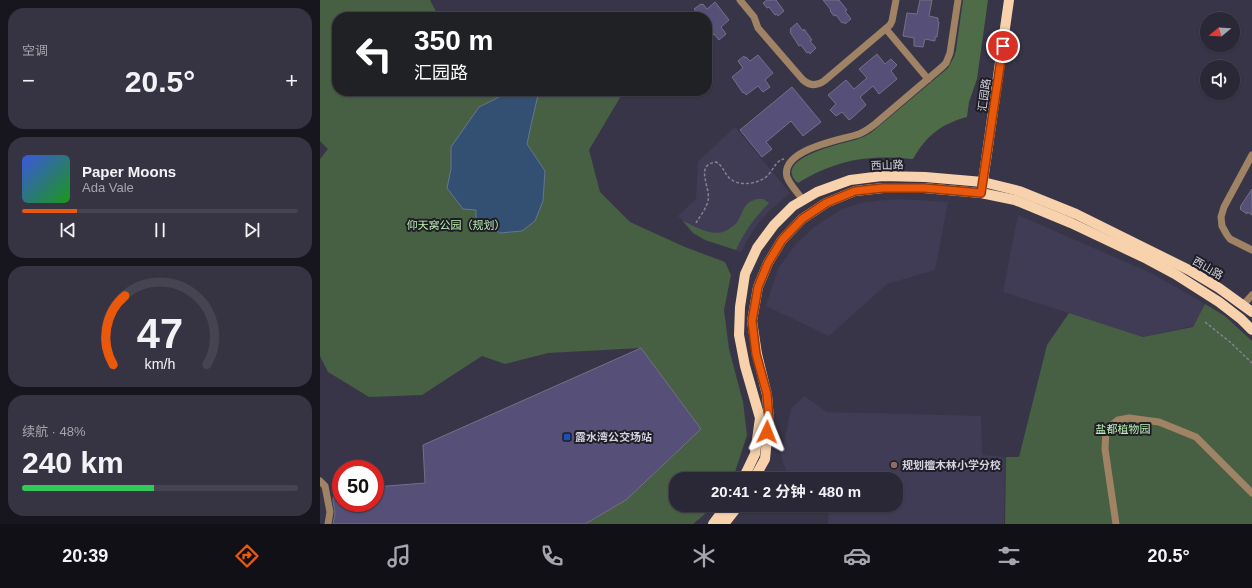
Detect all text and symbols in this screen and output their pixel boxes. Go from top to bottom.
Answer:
north arrow [1200,12,1240,52]
map controls [1200,12,1240,100]
text: 350 m [414,25,493,56]
icon: left [348,28,400,80]
pin [986,29,1020,63]
icon: arrive [992,35,1014,57]
text: 空调 [22,43,48,58]
button: sound [1200,60,1240,100]
text: 汇园路 [414,63,468,83]
text: 20.5° [125,65,195,98]
text: − [22,68,35,93]
text: + [285,68,298,93]
street label: 汇园路 [976,78,992,112]
street label: 西山路 [870,158,904,172]
text: Paper Moons [82,163,176,180]
text: Ada Vale [82,180,134,195]
icon: previous [57,219,79,241]
icon: pause [149,219,171,241]
icon: next [241,219,263,241]
park label: 仰天窝公园（规划） [407,219,506,231]
street label: 西山路 [1191,255,1225,281]
text: 47 [137,309,183,356]
text: km/h [145,355,176,371]
position arrow [746,411,788,453]
park label: 盐都植物园 [1096,423,1151,435]
text: 续航 · 48% [22,424,86,439]
place label: 露水湾公交场站 [575,431,652,443]
marker: 露水湾公交场站 [562,432,572,442]
text: 240 km [22,446,124,479]
place label: 规划檀木林小学分校 [902,459,1001,471]
speed limit sign: 50 [332,460,384,512]
marker: 规划檀木林小学分校 [889,460,899,470]
text: 20:41 · 2 分钟 · 480 m [711,483,861,500]
icon: directions [233,542,261,570]
icon: music [385,542,413,570]
icon: phone [538,542,566,570]
icon: climate [690,542,718,570]
icon: car [843,542,871,570]
icon: filters [995,542,1023,570]
text: 20:39 [62,546,108,566]
text: 20.5° [1147,546,1190,566]

